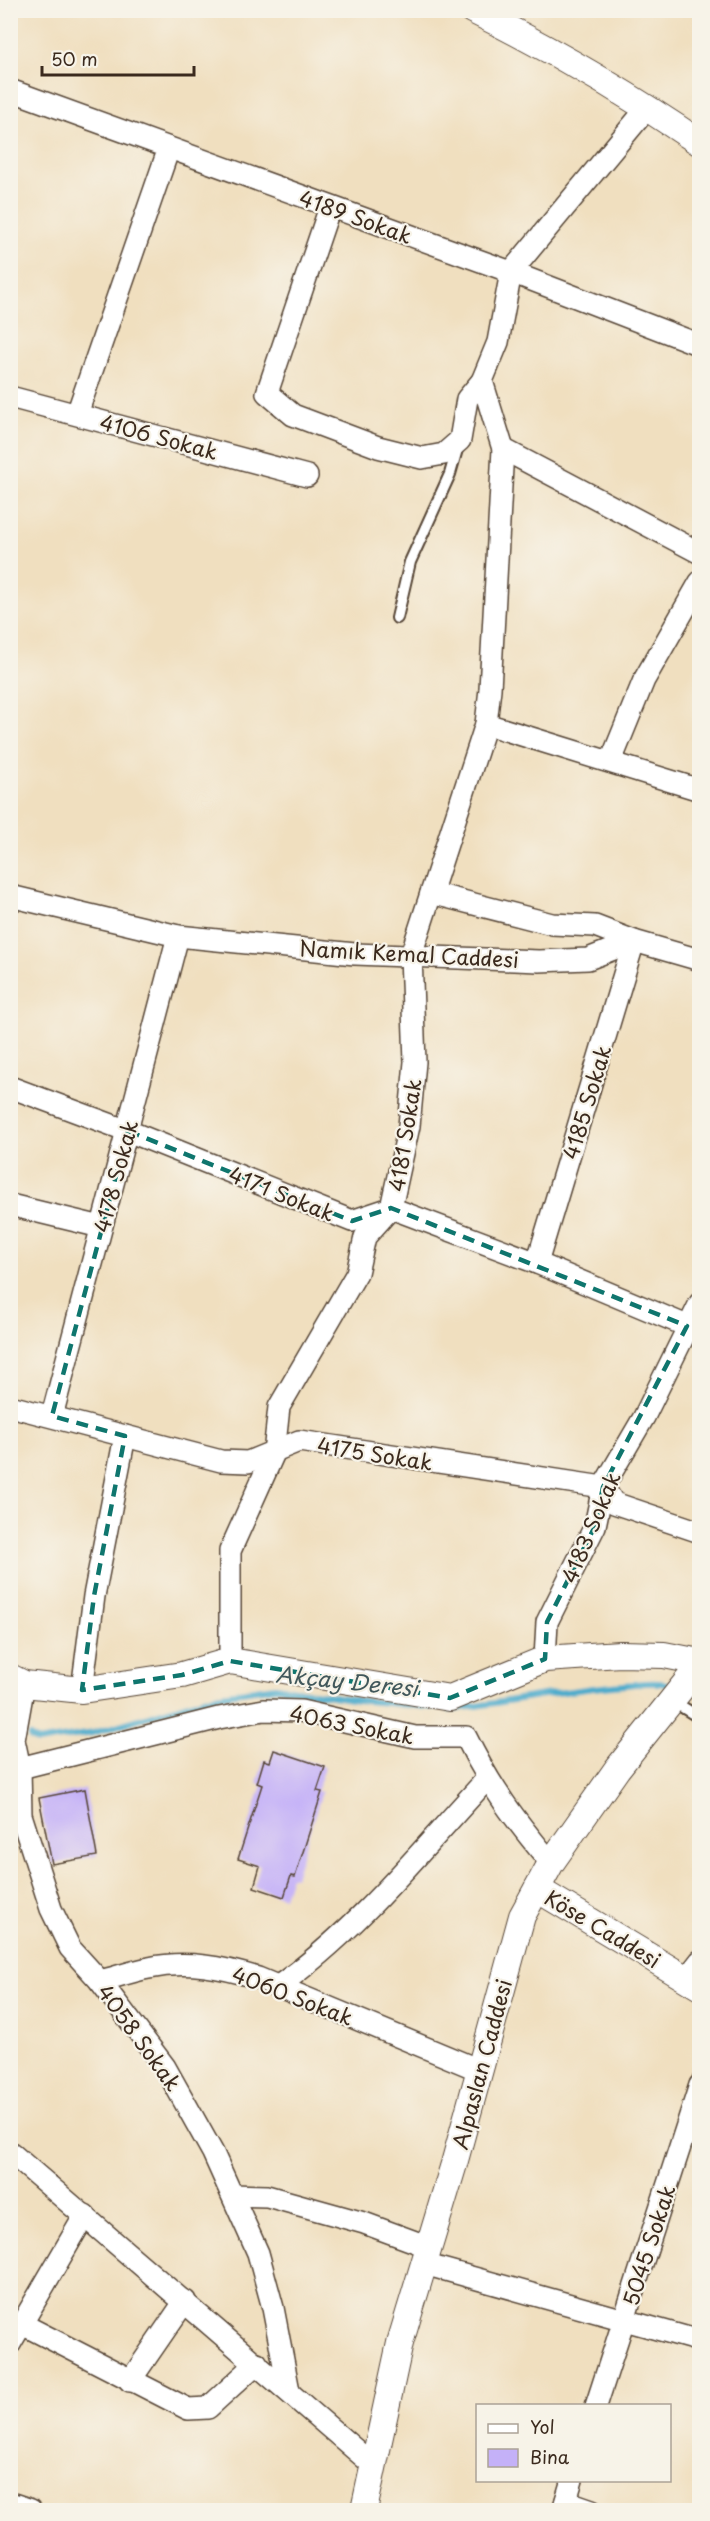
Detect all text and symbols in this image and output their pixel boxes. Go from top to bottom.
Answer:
scale bar [42,39,194,77]
text: 50 m [51,45,98,72]
street label: 4189 Sokak [295,181,417,251]
street label: 4106 Sokak [96,405,222,467]
street label: Namık Kemal Caddesi [298,931,520,975]
street label: 4185 Sokak [553,1041,619,1163]
street label: 4181 Sokak [379,1076,429,1194]
street label: 4178 Sokak [85,1116,145,1236]
street label: 4171 Sokak [224,1157,340,1229]
street label: 4175 Sokak [315,1428,435,1478]
street label: 4183 Sokak [552,1466,628,1588]
water label: Akçay Deresi [275,1656,422,1704]
street label: 4063 Sokak [287,1696,417,1752]
street label: Köse Caddesi [539,1881,667,1975]
street label: 4060 Sokak [228,1957,358,2033]
street label: Alpaslan Caddesi [443,1975,519,2153]
street label: 4058 Sokak [90,1977,190,2097]
street label: 5045 Sokak [613,2180,683,2310]
legend [476,2404,671,2482]
text: Yol [530,2413,555,2440]
text: Bina [530,2443,570,2470]

